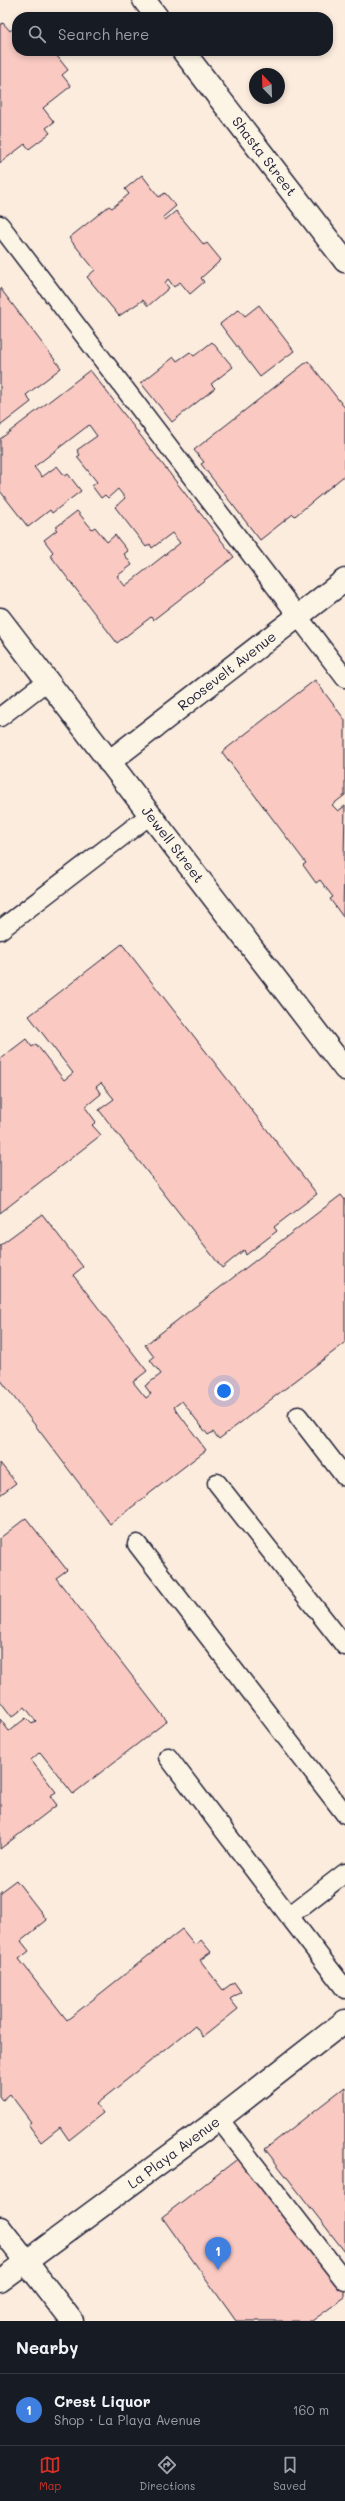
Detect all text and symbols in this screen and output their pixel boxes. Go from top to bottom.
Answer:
search box [12,12,333,56]
icon: search [26,23,48,45]
text: Search here [58,24,149,44]
north arrow [249,68,285,104]
street label: Shasta Street [228,112,301,200]
street label: Roosevelt Avenue [173,627,280,715]
street label: Jewell Street [138,802,209,886]
your location [214,1381,234,1401]
street label: La Playa Avenue [123,2112,223,2193]
pin: 1 [205,2237,231,2270]
text: Nearby [16,2336,78,2358]
text: Crest Liquor [54,2391,150,2411]
text: 1 [26,2401,32,2418]
text: 160 m [293,2401,329,2418]
text: Shop · La Playa Avenue [54,2411,201,2428]
tab: Map [39,2454,61,2493]
tab: Directions [139,2454,195,2493]
tab: Saved [273,2454,306,2493]

